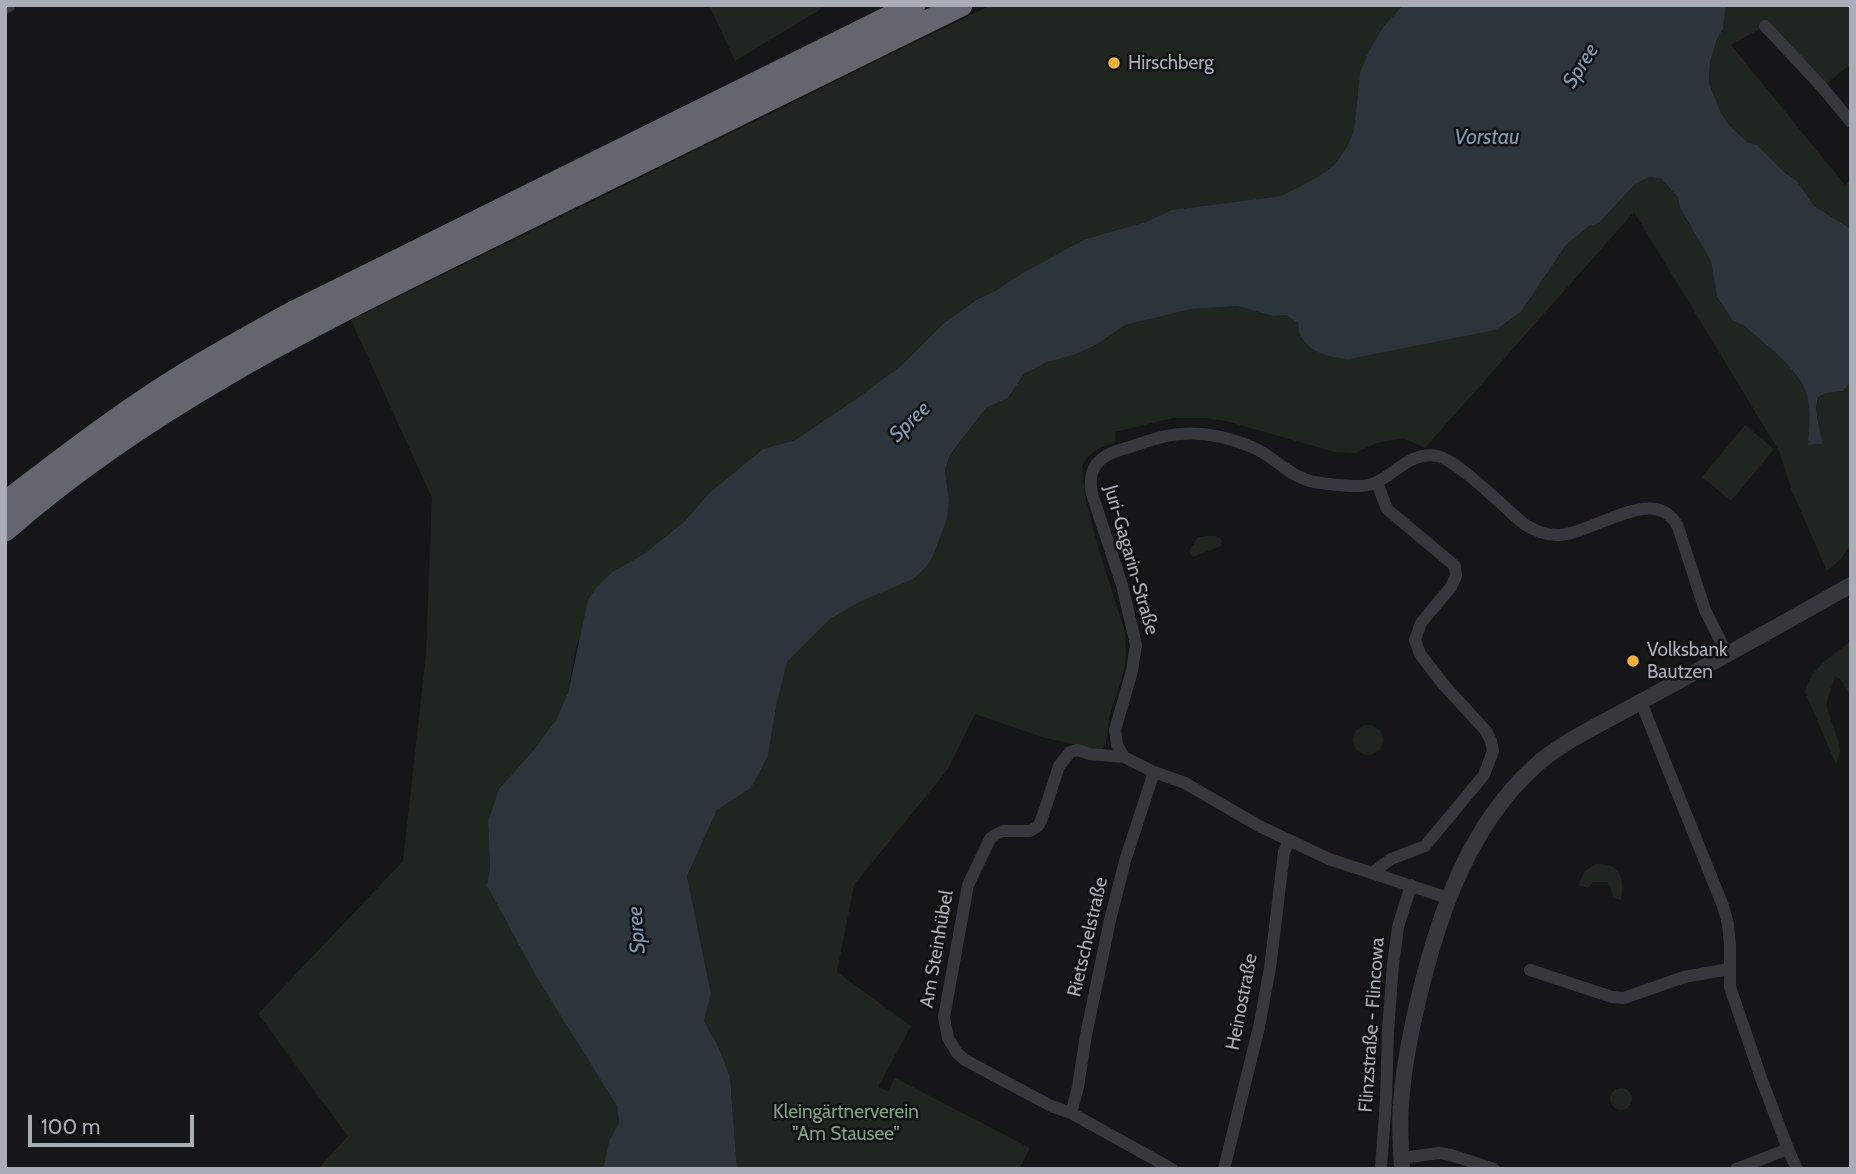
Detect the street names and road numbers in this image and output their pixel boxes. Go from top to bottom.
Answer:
street label: Juri-Gagarin-Straße [1099,483,1163,637]
street label: Rietschelstraße [1063,875,1113,999]
street label: Am Steinhübel [915,888,959,1010]
street label: Flinzstraße - Flincowa [1355,937,1389,1113]
street label: Heinostraße [1221,952,1263,1052]

